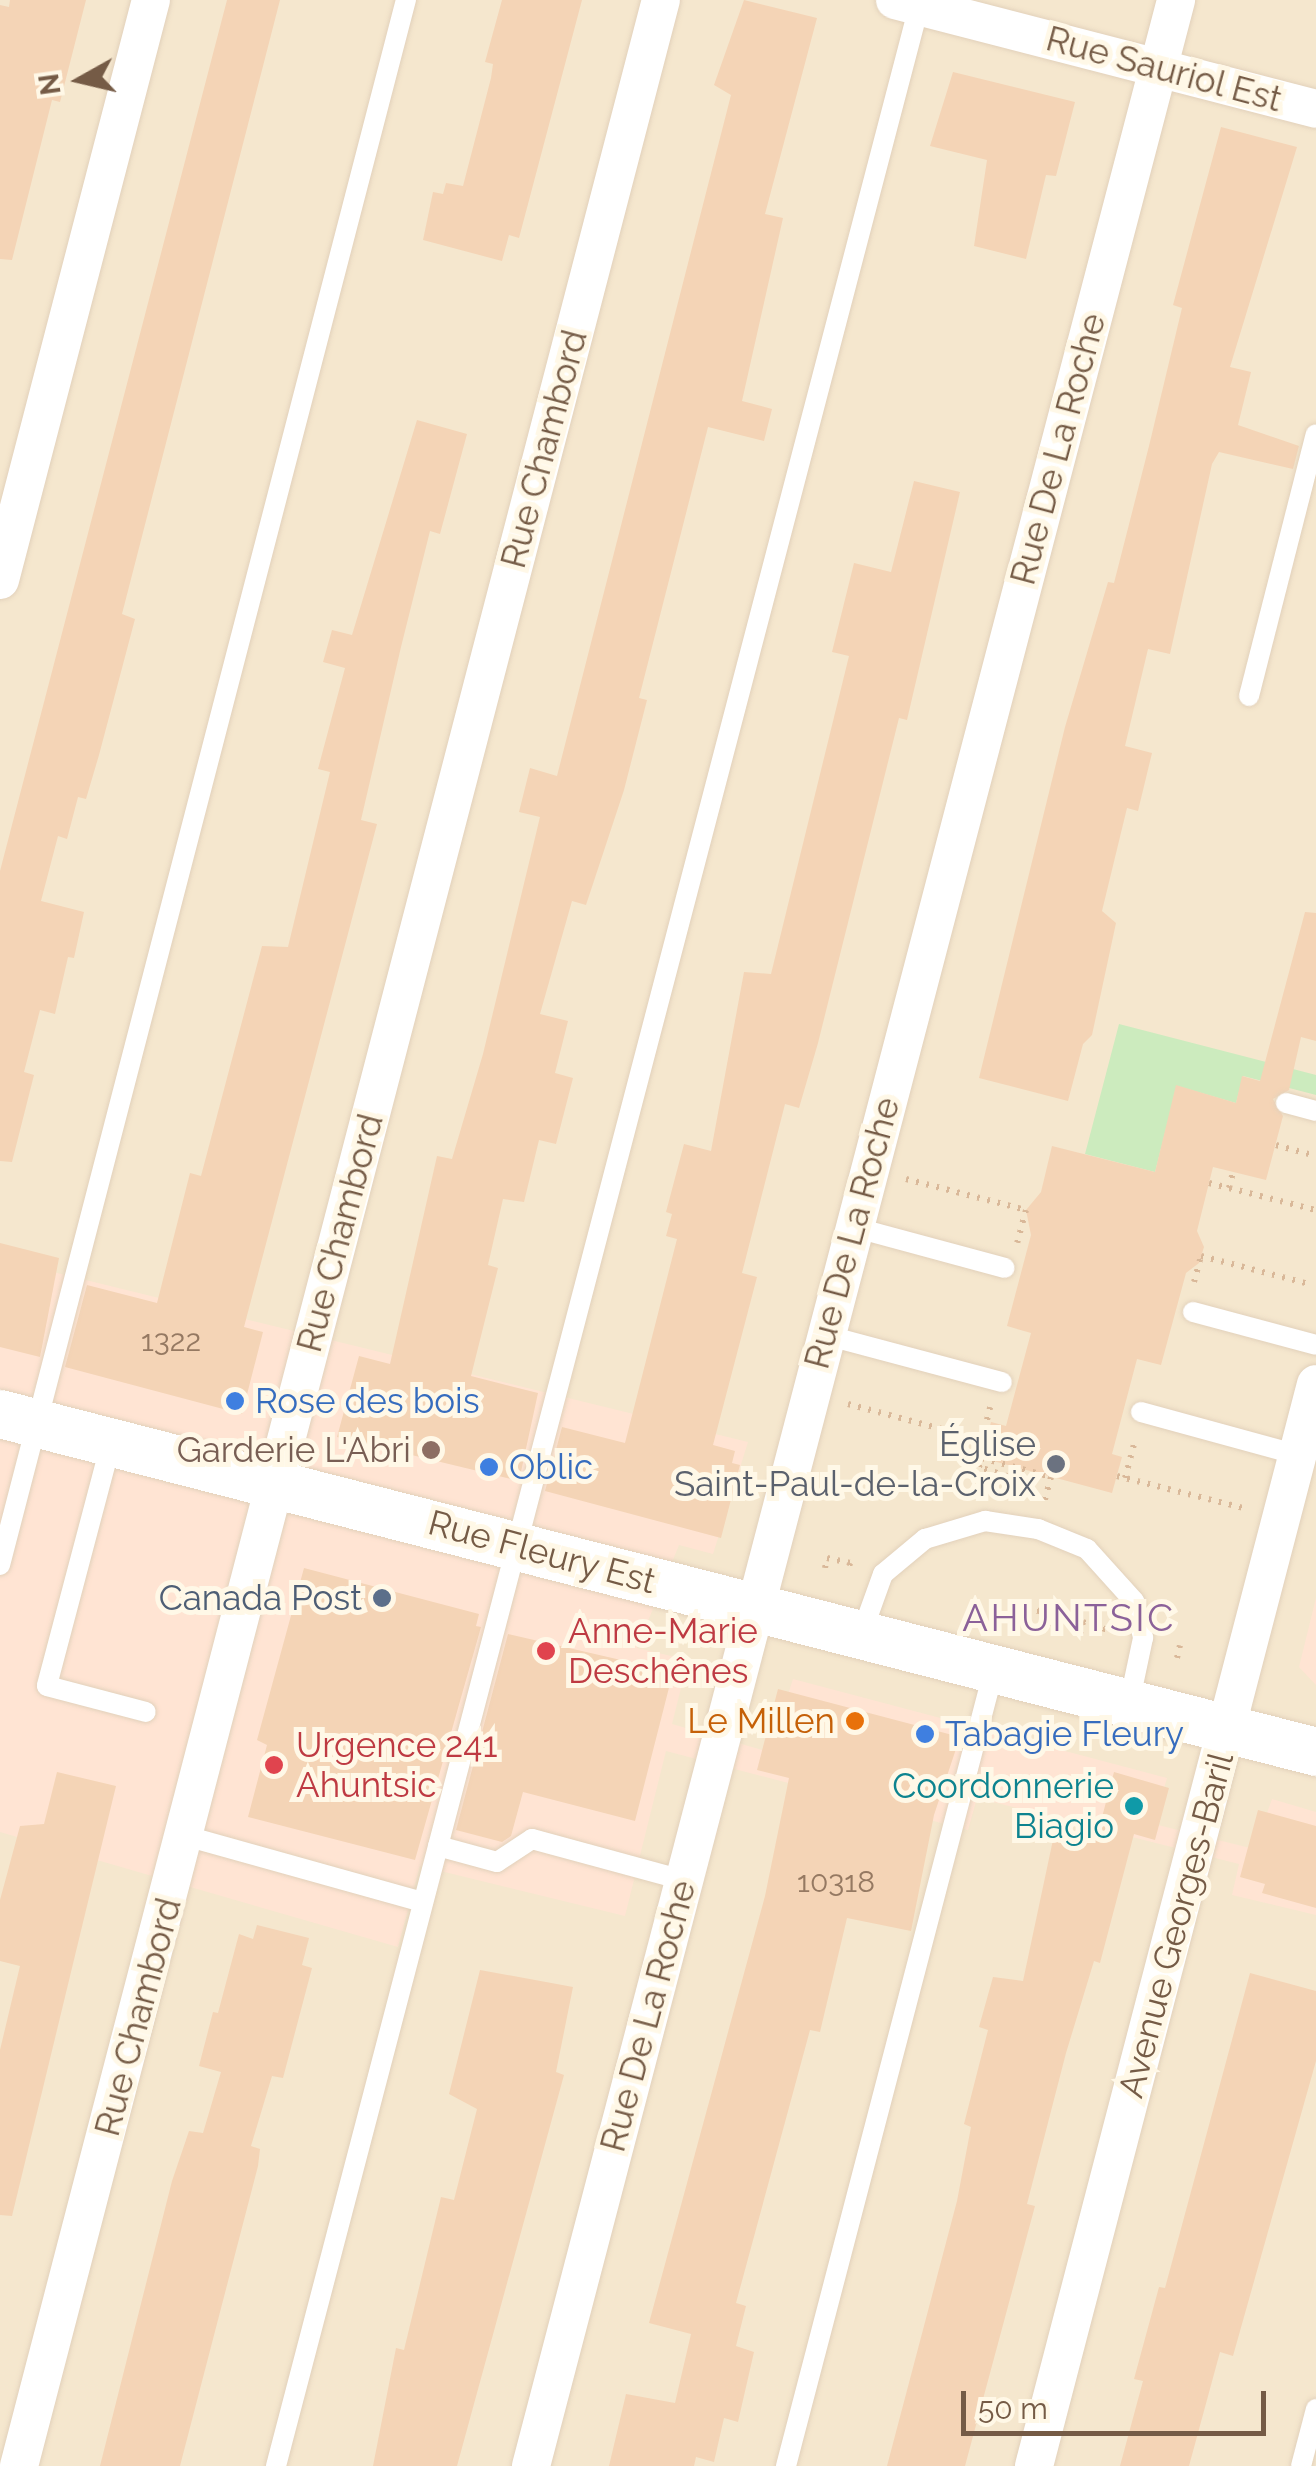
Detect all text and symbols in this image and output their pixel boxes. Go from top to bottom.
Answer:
street label: Rue Sauriol Est [1041,17,1287,121]
north arrow [30,30,130,130]
text: N [32,71,68,97]
street label: Rue De La Roche [1002,309,1114,589]
street label: Rue Chambord [492,325,596,573]
street label: Rue De La Roche [796,1093,908,1373]
street label: Rue Chambord [288,1109,392,1357]
house number: 1322 [141,1323,201,1359]
place label: Rose des bois [255,1380,480,1422]
marker: Rose des bois [224,1390,246,1412]
place label: Église Saint-Paul-de-la-Croix [674,1423,1036,1505]
place label: Garderie L'Abri [177,1429,411,1471]
marker: Garderie L'Abri [420,1439,442,1461]
place label: Oblic [509,1446,593,1488]
marker: Église Saint-Paul-de-la-Croix [1045,1453,1067,1475]
marker: Oblic [478,1456,500,1478]
street label: Rue Fleury Est [423,1501,661,1603]
place label: Canada Post [159,1577,362,1619]
marker: Canada Post [371,1587,393,1609]
district label: AHUNTSIC [962,1595,1176,1641]
place label: Anne-Marie Deschênes [568,1610,758,1692]
marker: Anne-Marie Deschênes [533,1638,559,1664]
place label: Le Millen [687,1700,835,1742]
marker: Le Millen [844,1710,866,1732]
place label: Tabagie Fleury [945,1713,1184,1755]
marker: Tabagie Fleury [914,1723,936,1745]
place label: Urgence 241 Ahuntsic [296,1724,497,1806]
street label: Avenue Georges-Baril [1110,1748,1242,2102]
marker: Urgence 241 Ahuntsic [261,1752,287,1778]
place label: Coordonnerie Biagio [892,1765,1114,1847]
marker: Coordonnerie Biagio [1123,1795,1145,1817]
house number: 10318 [797,1864,875,1900]
street label: Rue De La Roche [592,1876,704,2156]
street label: Rue Chambord [86,1893,190,2141]
scale bar [966,2371,1271,2433]
text: 50 m [978,2391,1048,2426]

